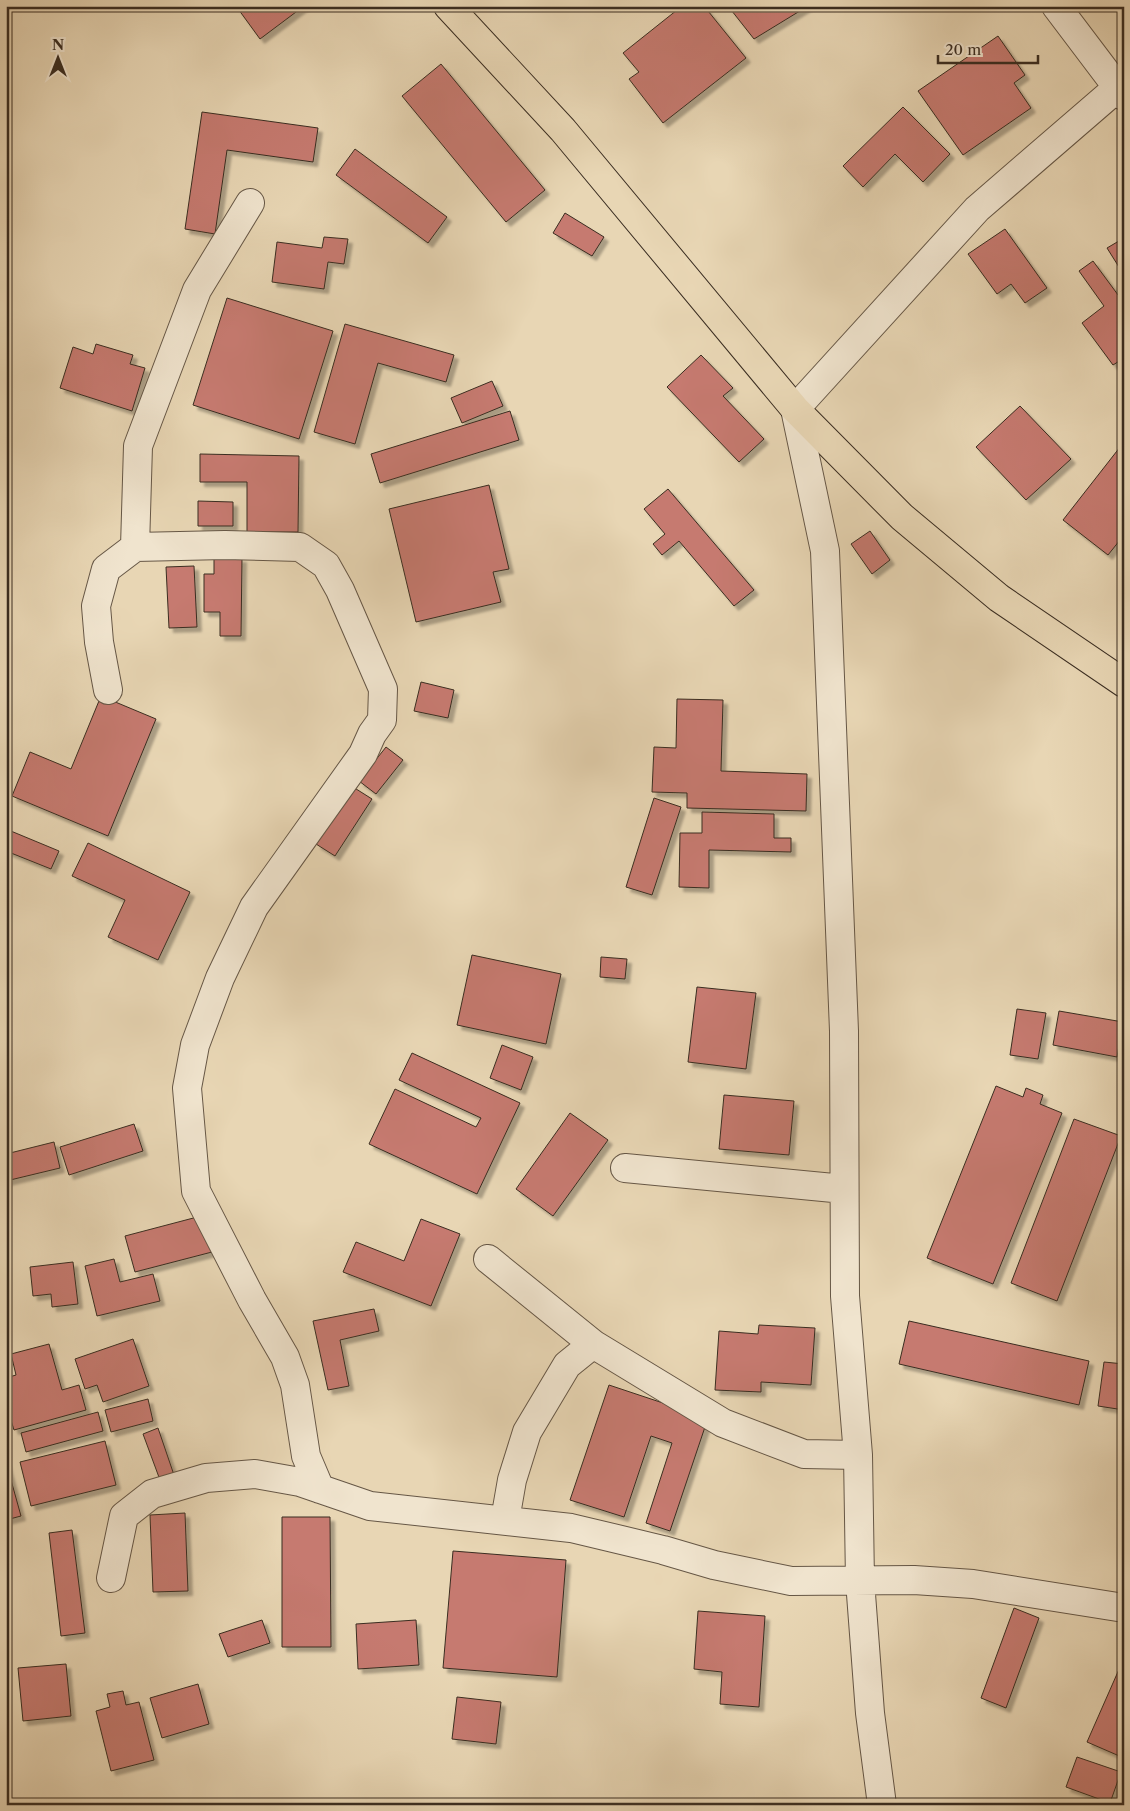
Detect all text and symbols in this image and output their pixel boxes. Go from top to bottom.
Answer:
north arrow [32,32,82,82]
scale bar [938,32,1038,64]
text: N [52,36,64,54]
text: 20 m [945,40,981,59]

